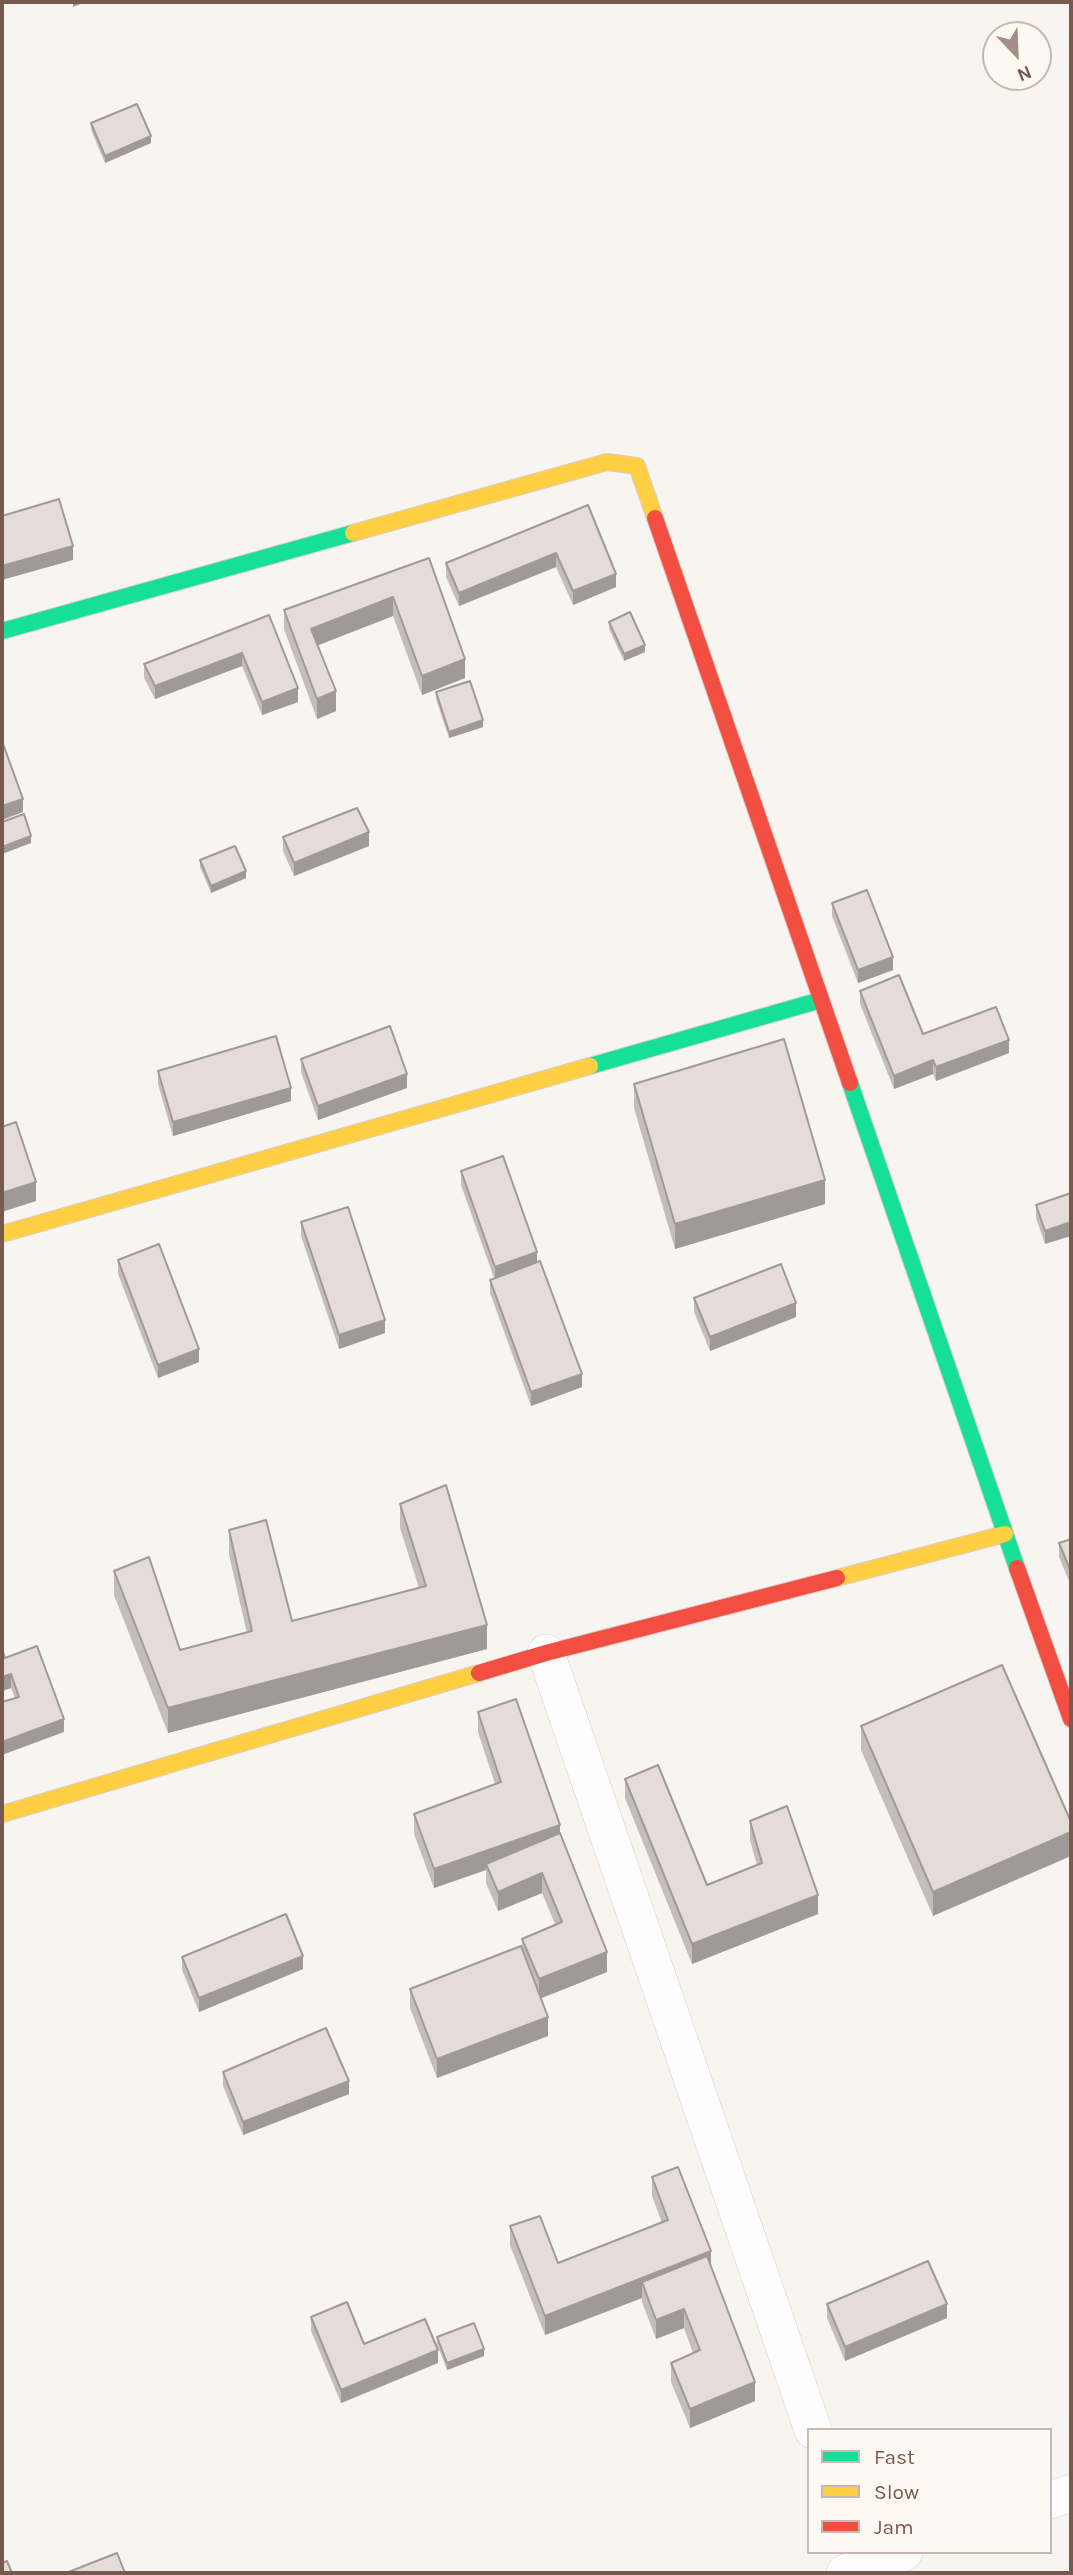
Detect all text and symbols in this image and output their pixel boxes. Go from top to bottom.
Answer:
north arrow [982,21,1052,91]
text: N [1014,61,1035,86]
legend [807,2428,1052,2554]
text: Fast [874,2445,915,2469]
text: Slow [874,2480,919,2504]
text: Jam [874,2515,914,2539]

